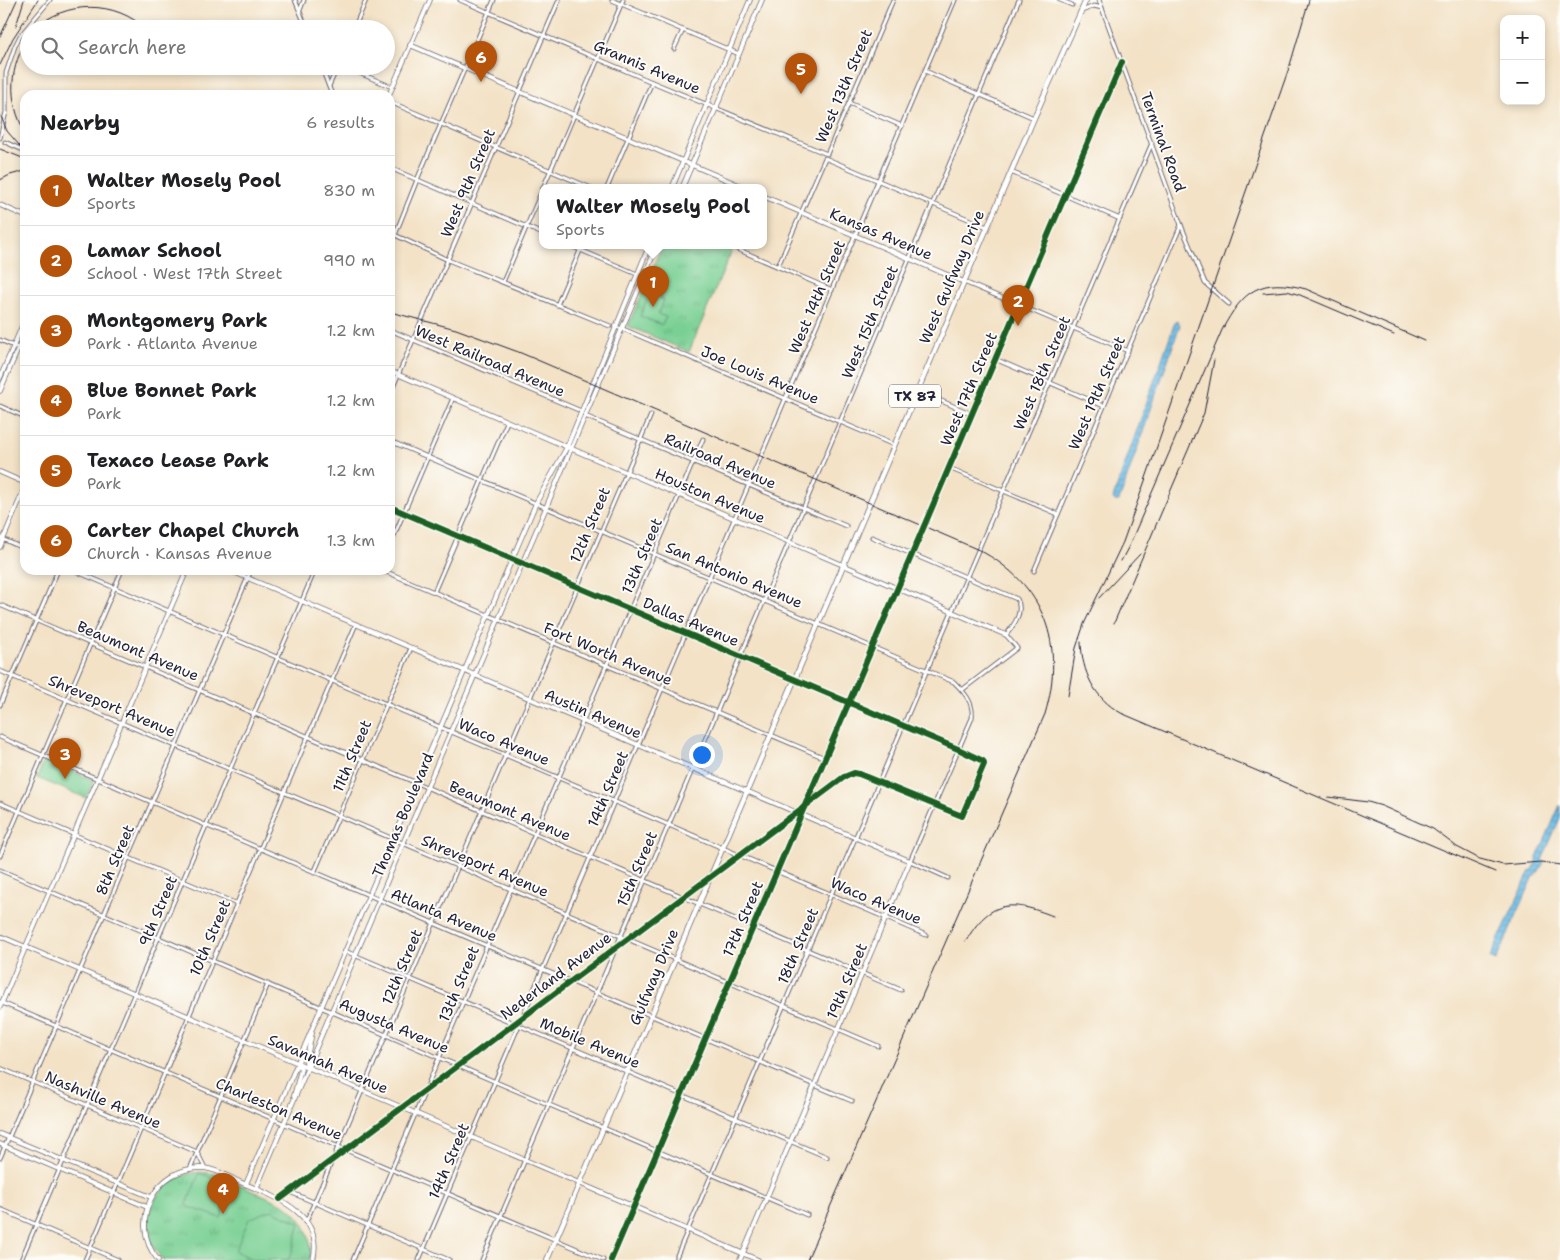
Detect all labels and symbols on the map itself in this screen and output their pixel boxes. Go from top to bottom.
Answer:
street label: West 13th Street [811,26,877,146]
street label: Grannis Avenue [590,35,704,99]
pin: 6 [465,41,497,82]
pin: 5 [785,53,817,94]
street label: Terminal Road [1136,89,1190,195]
street label: West 9th Street [436,126,500,240]
street label: Kansas Avenue [827,203,935,265]
street label: West Gulfway Drive [915,207,989,347]
street label: West 14th Street [784,237,850,357]
street label: West 15th Street [837,262,903,382]
pin: 1 [637,266,669,307]
pin: 2 [1002,285,1034,326]
street label: West 18th Street [1009,313,1075,433]
street label: West Railroad Avenue [412,320,568,402]
street label: West 17th Street [936,329,1002,449]
street label: West 19th Street [1064,333,1130,453]
street label: Joe Louis Avenue [698,341,822,409]
road number: TX 87 [889,384,941,408]
street label: Railroad Avenue [661,428,779,494]
street label: Houston Avenue [652,464,768,528]
street label: 12th Street [565,484,615,566]
street label: 13th Street [617,515,667,597]
street label: San Antonio Avenue [662,537,806,613]
street label: Dallas Avenue [640,593,742,651]
street label: Beaumont Avenue [74,616,202,686]
street label: Fort Worth Avenue [541,618,675,690]
street label: Shreveport Avenue [45,670,179,742]
street label: Austin Avenue [541,684,645,744]
street label: Waco Avenue [455,714,553,770]
street label: 11th Street [328,717,376,795]
pin: 3 [49,738,81,779]
your location [689,742,715,768]
street label: 14th Street [583,748,633,830]
street label: Thomas Boulevard [368,749,439,880]
street label: Beaumont Avenue [446,776,574,846]
street label: 8th Street [91,822,139,898]
street label: 15th Street [612,828,662,910]
street label: Shreveport Avenue [418,830,552,902]
street label: 9th Street [134,872,182,950]
street label: Waco Avenue [827,873,925,929]
street label: 17th Street [718,878,768,960]
street label: Atlanta Avenue [388,884,500,946]
street label: 10th Street [185,897,235,979]
street label: 18th Street [773,905,823,987]
street label: 12th Street [377,926,427,1008]
street label: Gulfway Drive [625,926,683,1028]
street label: Nederland Avenue [496,928,616,1024]
street label: 19th Street [822,940,872,1022]
street label: 13th Street [434,943,484,1025]
street label: Augusta Avenue [336,994,452,1058]
street label: Mobile Avenue [537,1013,643,1073]
street label: Savannah Avenue [265,1030,391,1098]
street label: Nashville Avenue [42,1067,164,1133]
street label: Charleston Avenue [212,1073,346,1145]
street label: 14th Street [424,1120,474,1202]
pin: 4 [207,1173,239,1214]

